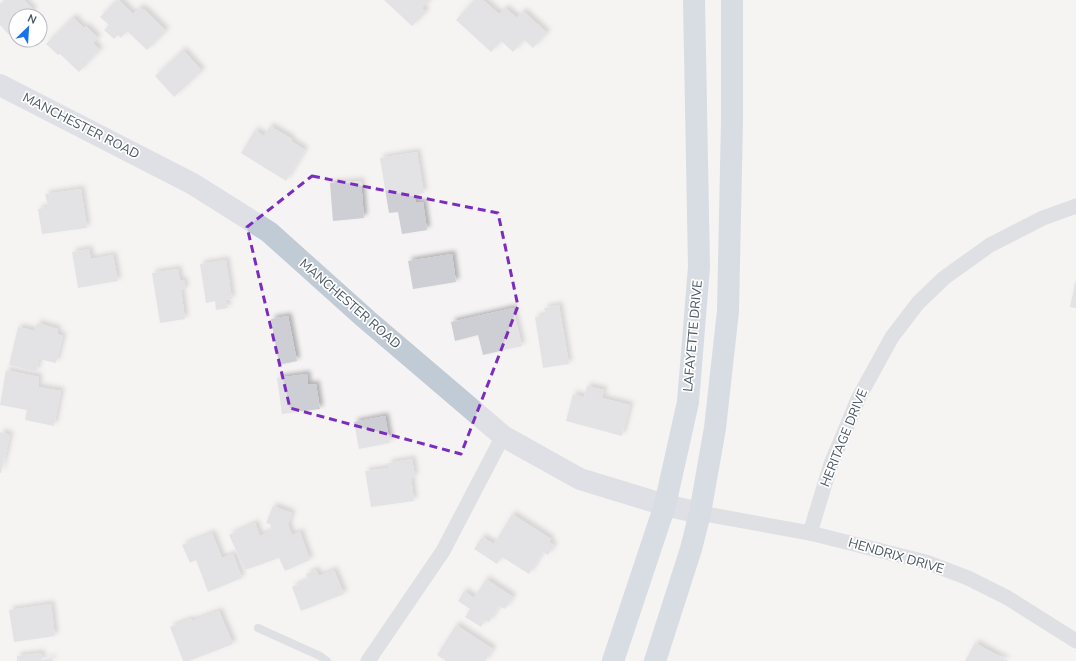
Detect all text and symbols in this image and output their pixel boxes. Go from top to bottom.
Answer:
north arrow [8,8,48,48]
text: N [25,11,39,28]
street label: MANCHESTER ROAD [19,89,143,163]
street label: MANCHESTER ROAD [295,255,405,353]
street label: LAFAYETTE DRIVE [679,280,707,392]
street label: HERITAGE DRIVE [816,386,872,490]
street label: HENDRIX DRIVE [846,534,946,578]

